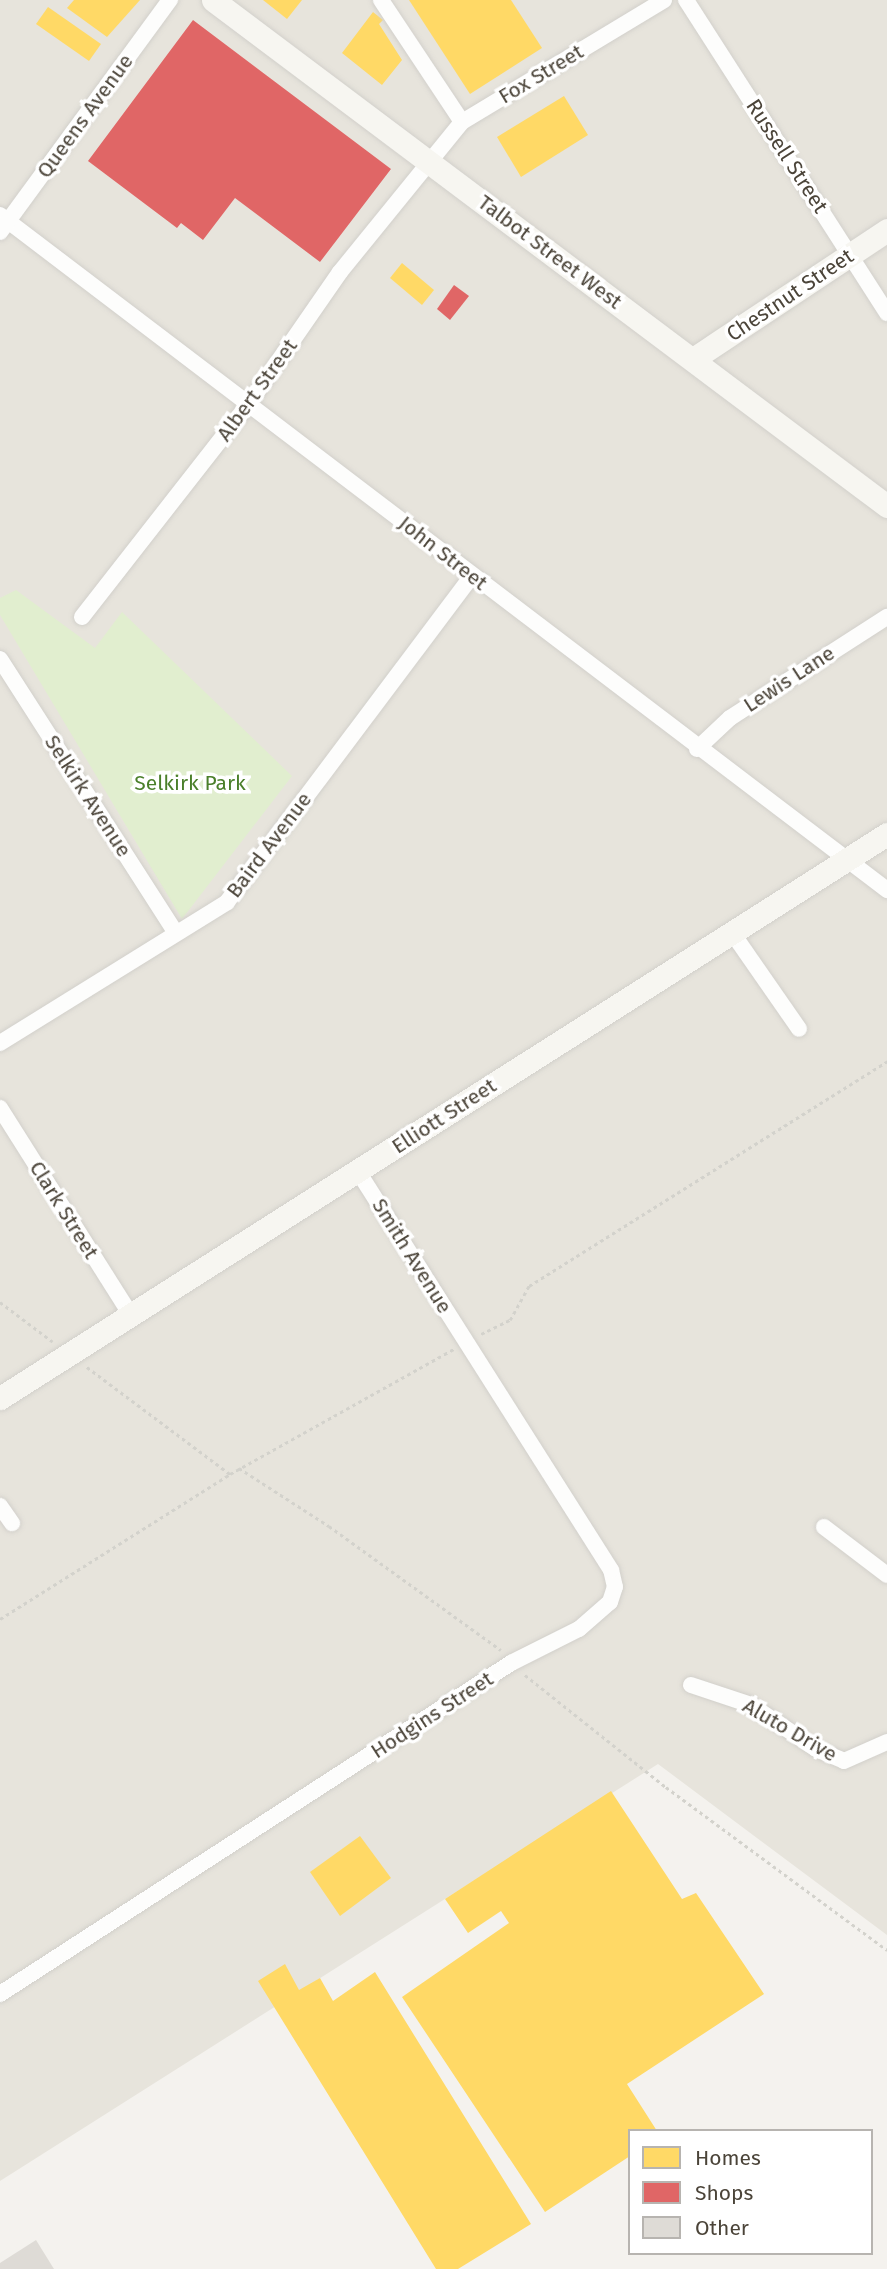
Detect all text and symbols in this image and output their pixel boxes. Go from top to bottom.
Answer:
street label: Fox Street [494,39,588,109]
street label: Queens Avenue [32,49,138,183]
street label: Russell Street [741,94,833,218]
street label: Talbot Street West [473,190,627,314]
street label: Chestnut Street [722,243,858,347]
street label: Albert Street [211,334,303,446]
street label: John Street [394,510,492,596]
street label: Lewis Lane [739,640,839,718]
street label: Selkirk Avenue [39,730,137,862]
park label: Selkirk Park [134,770,246,796]
street label: Baird Avenue [221,787,317,903]
street label: Elliott Street [387,1073,501,1159]
street label: Clark Street [24,1157,104,1263]
street label: Smith Avenue [367,1194,457,1318]
street label: Hodgins Street [366,1666,498,1764]
street label: Aluto Drive [738,1693,842,1767]
legend [628,2129,873,2255]
text: Homes [695,2145,761,2171]
text: Shops [695,2180,753,2206]
text: Other [695,2215,749,2241]

